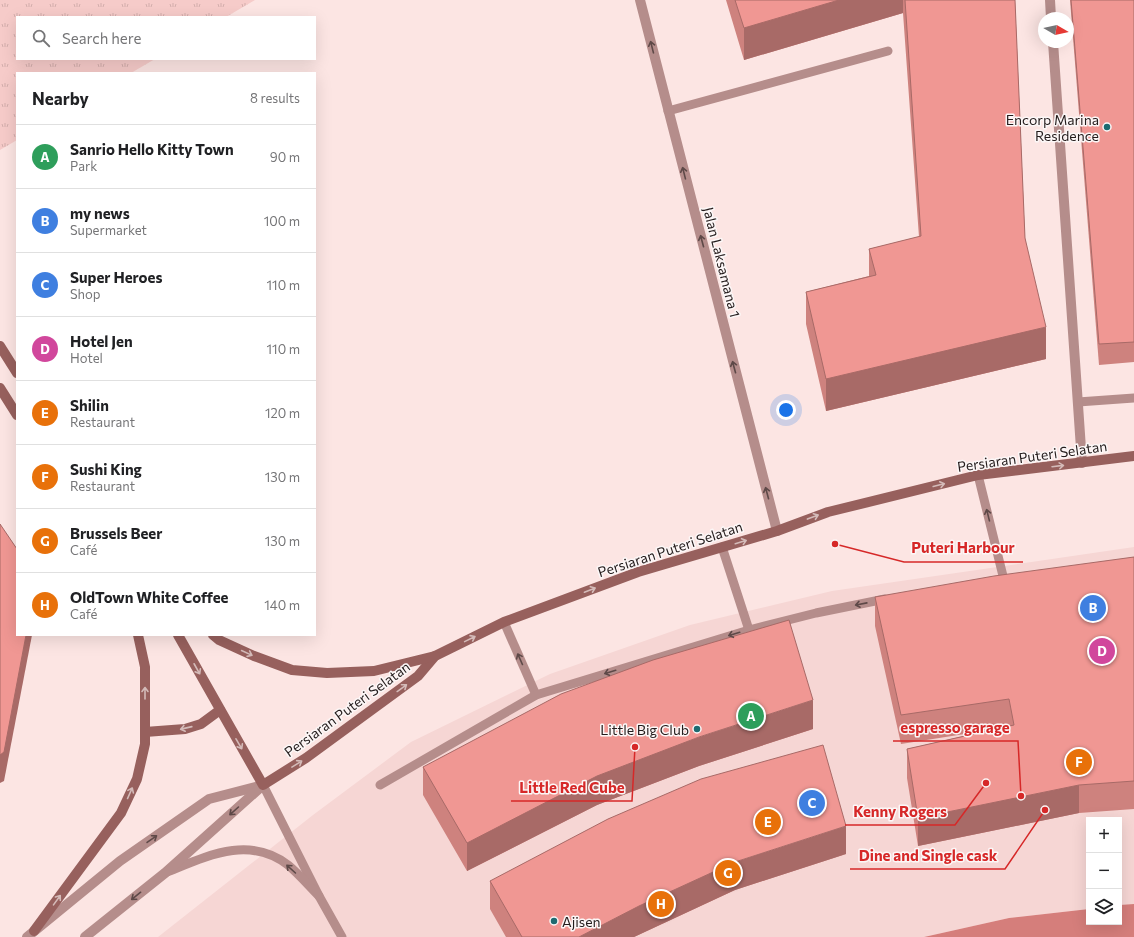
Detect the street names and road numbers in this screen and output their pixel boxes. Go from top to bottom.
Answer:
street label: Jalan Laksamana 1 [700,205,744,319]
street label: Persiaran Puteri Selatan [956,437,1108,475]
street label: Persiaran Puteri Selatan [596,518,744,580]
street label: Persiaran Puteri Selatan [281,658,413,760]

